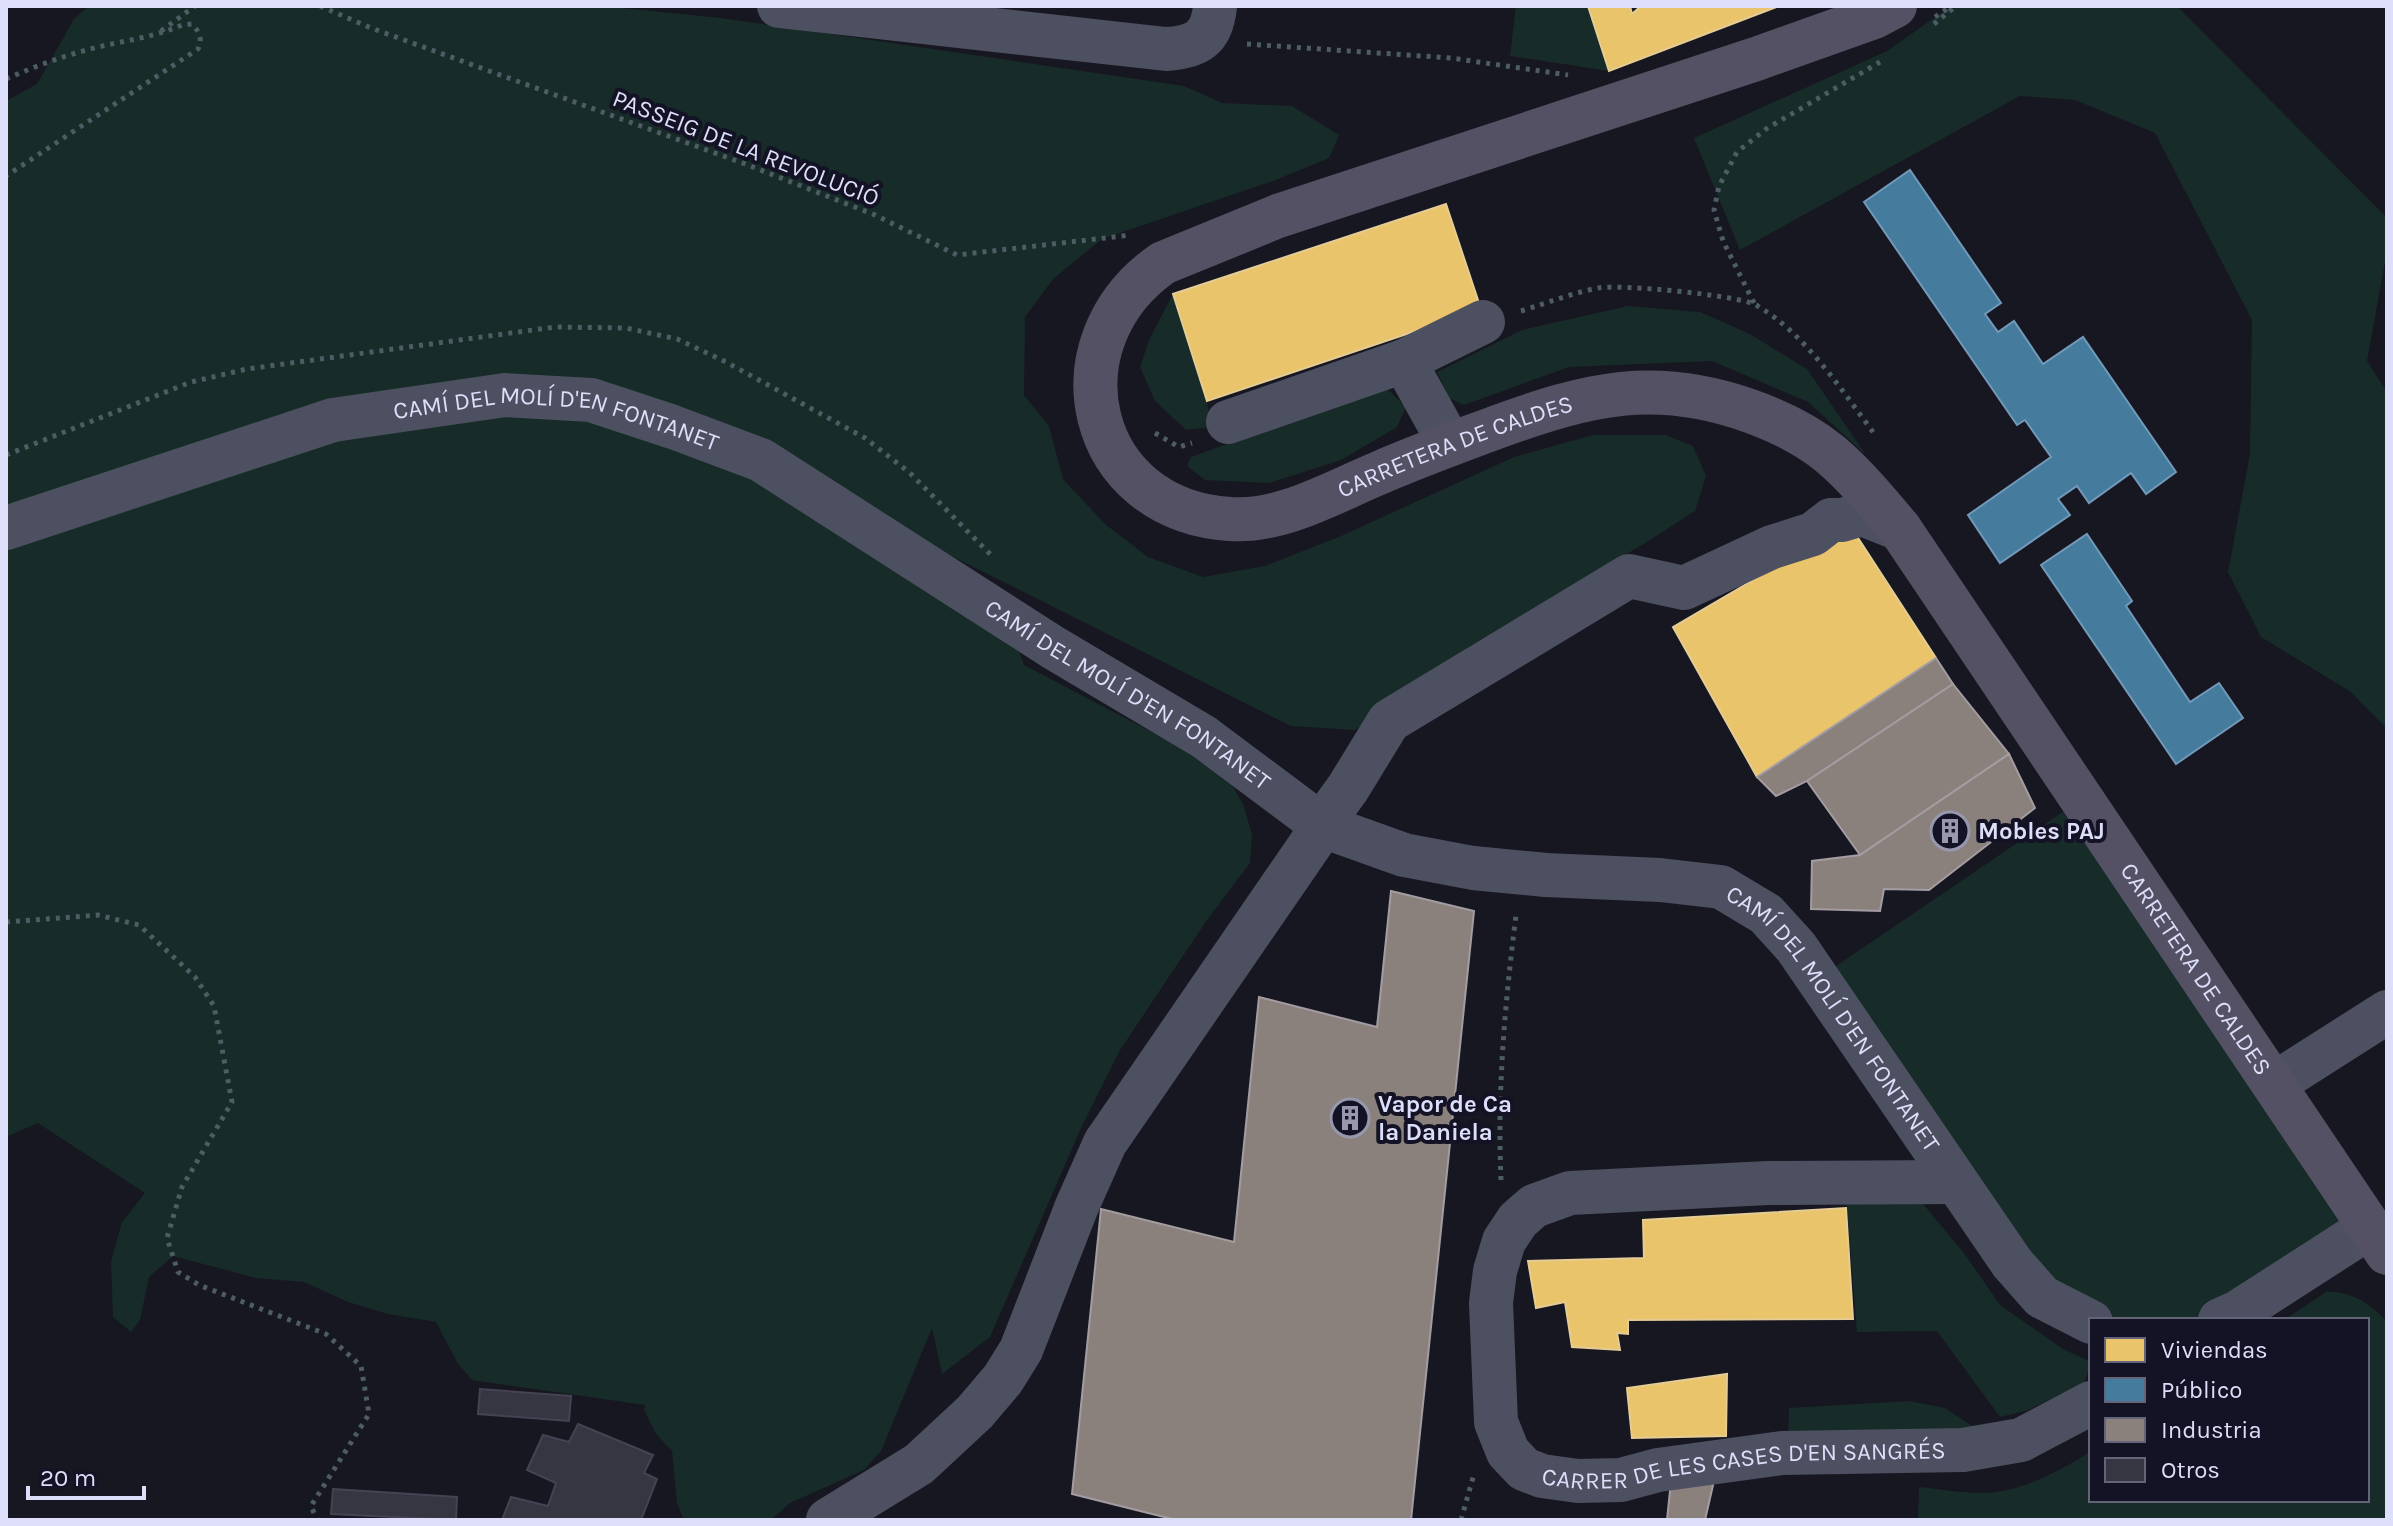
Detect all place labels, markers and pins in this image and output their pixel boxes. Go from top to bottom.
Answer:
building icon: Mobles PAJ [1929,810,1971,852]
place label: Mobles PAJ [1978,817,2105,845]
place label: Vapor de Ca la Daniela [1378,1090,1512,1146]
building icon: Vapor de Ca la Daniela [1329,1097,1371,1139]

